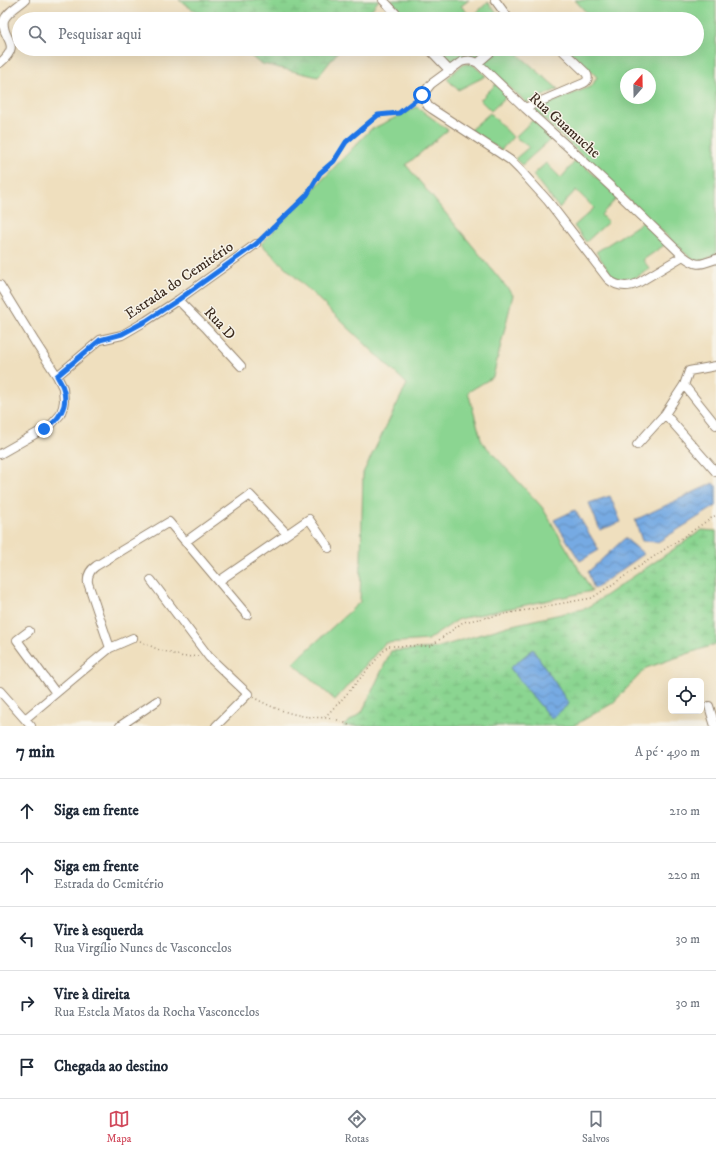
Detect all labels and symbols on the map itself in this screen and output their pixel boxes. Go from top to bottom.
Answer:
north arrow [620,68,656,104]
route start [413,86,431,104]
street label: Rua Guamuche [525,88,604,162]
street label: Estrada do Cemitério [122,237,237,324]
street label: Rua D [200,303,240,344]
route end [35,420,53,438]

